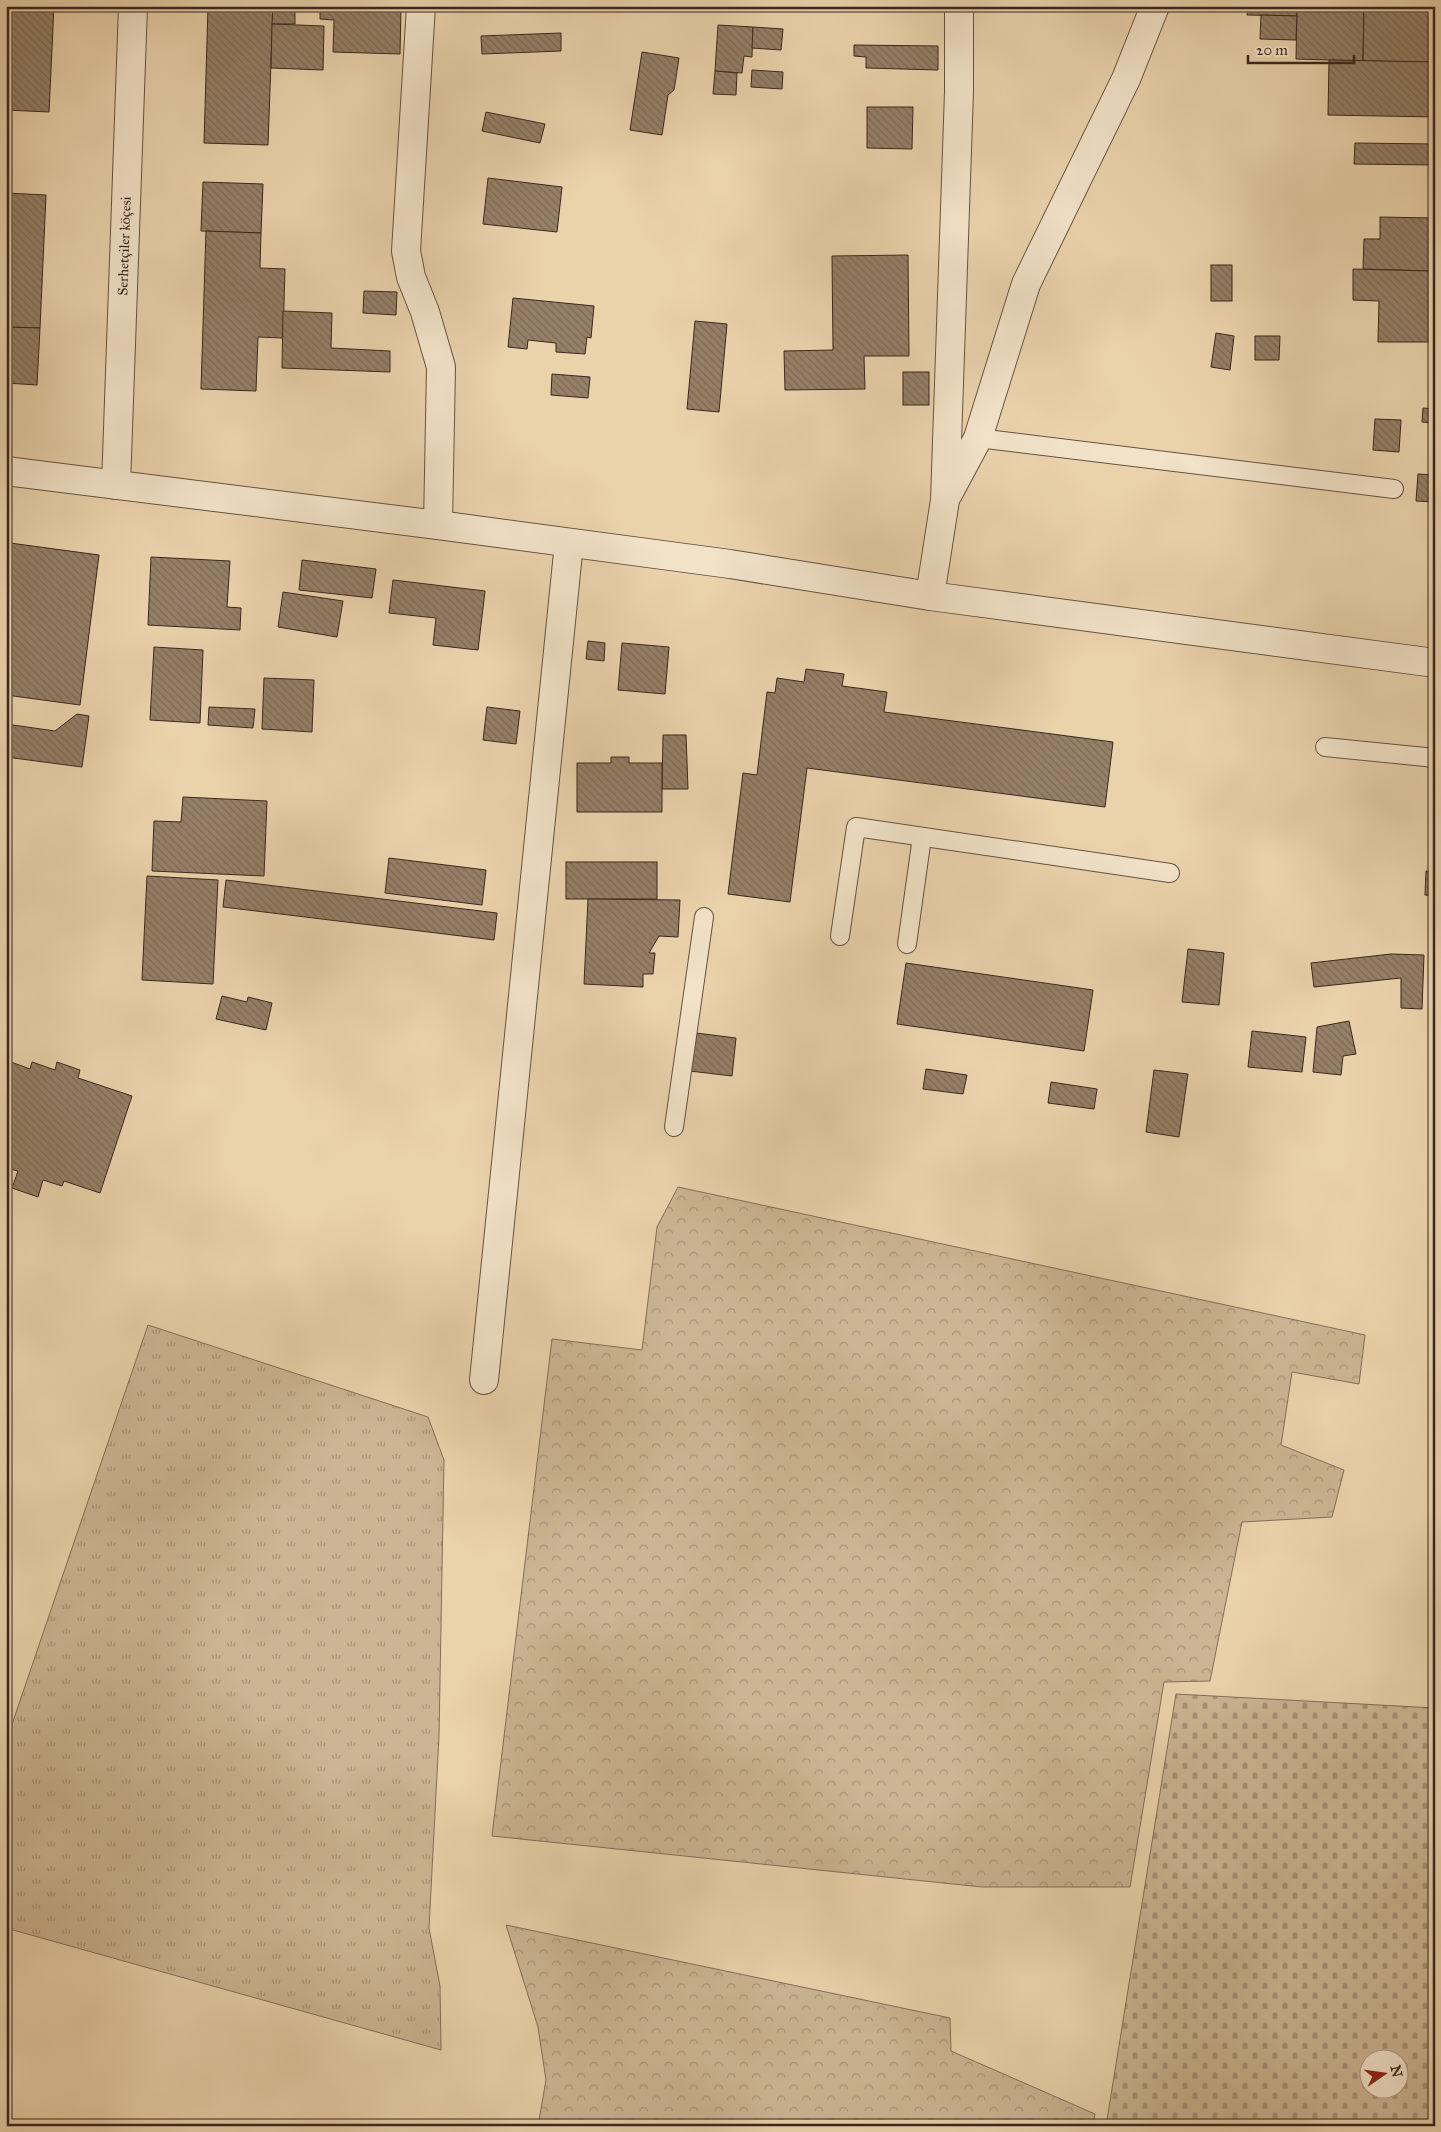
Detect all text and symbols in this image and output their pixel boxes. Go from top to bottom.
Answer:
scale bar [1248,32,1355,64]
text: 20 m [1256,41,1288,59]
street label: Serhetçiler köçesi [114,196,135,296]
north arrow [1358,2050,1408,2100]
text: N [1387,2063,1406,2079]

